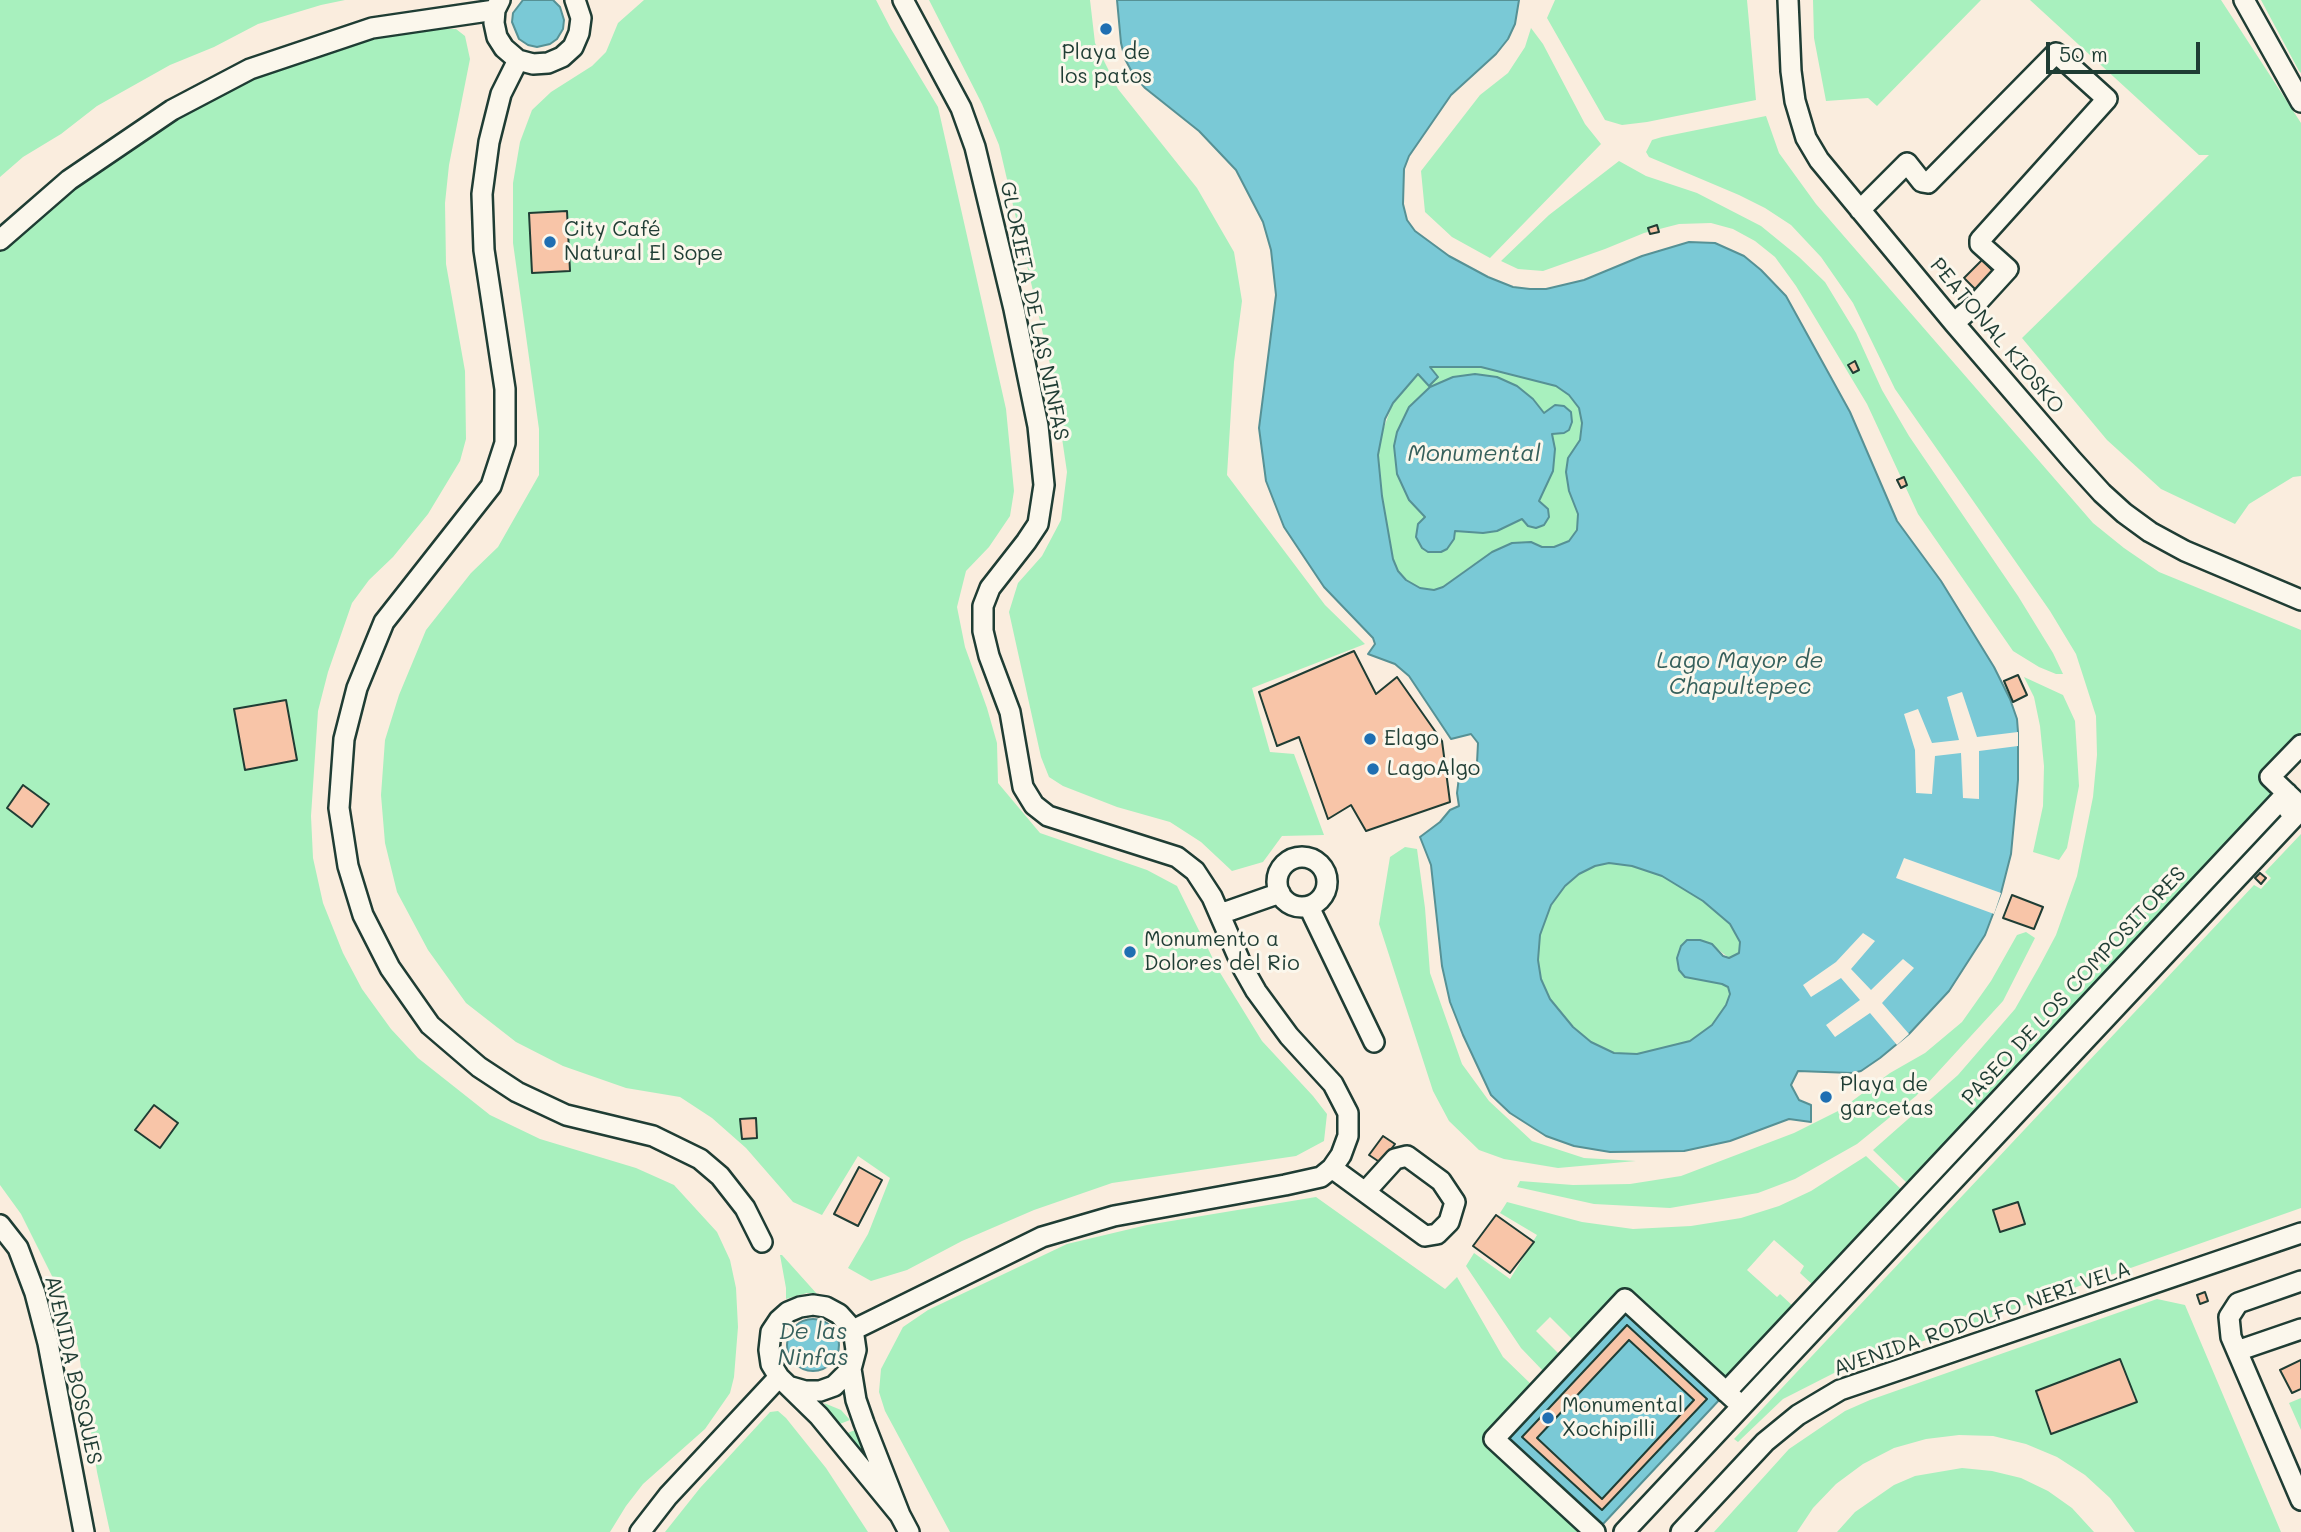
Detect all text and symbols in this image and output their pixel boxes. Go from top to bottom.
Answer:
marker: Playa de los patos [1098,21,1114,37]
scale bar [2049,28,2203,72]
place label: Playa de los patos [1060,40,1152,90]
text: 50 m [2059,40,2108,67]
street label: GLORIETA DE LAS NINFAS [994,179,1074,443]
place label: City Café Natural El Sope [564,217,723,267]
marker: City Café Natural El Sope [542,234,558,250]
street label: PEATONAL KIOSKO [1925,253,2069,419]
water label: Monumental [1408,440,1540,468]
water label: Lago Mayor de Chapultepec [1657,647,1823,701]
place label: Elago [1384,726,1439,752]
marker: Elago [1362,731,1378,747]
place label: LagoAlgo [1387,756,1480,782]
marker: LagoAlgo [1365,761,1381,777]
street label: PASEO DE LOS COMPOSITORES [1957,862,2191,1110]
place label: Monumento a Dolores del Rio [1144,927,1300,977]
marker: Monumento a Dolores del Rio [1122,944,1138,960]
place label: Playa de garcetas [1840,1072,1934,1122]
marker: Playa de garcetas [1818,1089,1834,1105]
street label: AVENIDA RODOLFO NERI VELA [1830,1256,2134,1382]
street label: AVENIDA BOSQUES [39,1273,107,1467]
water label: De las Ninfas [777,1318,849,1372]
place label: Monumental Xochipilli [1562,1393,1683,1443]
marker: Monumental Xochipilli [1540,1410,1556,1426]

